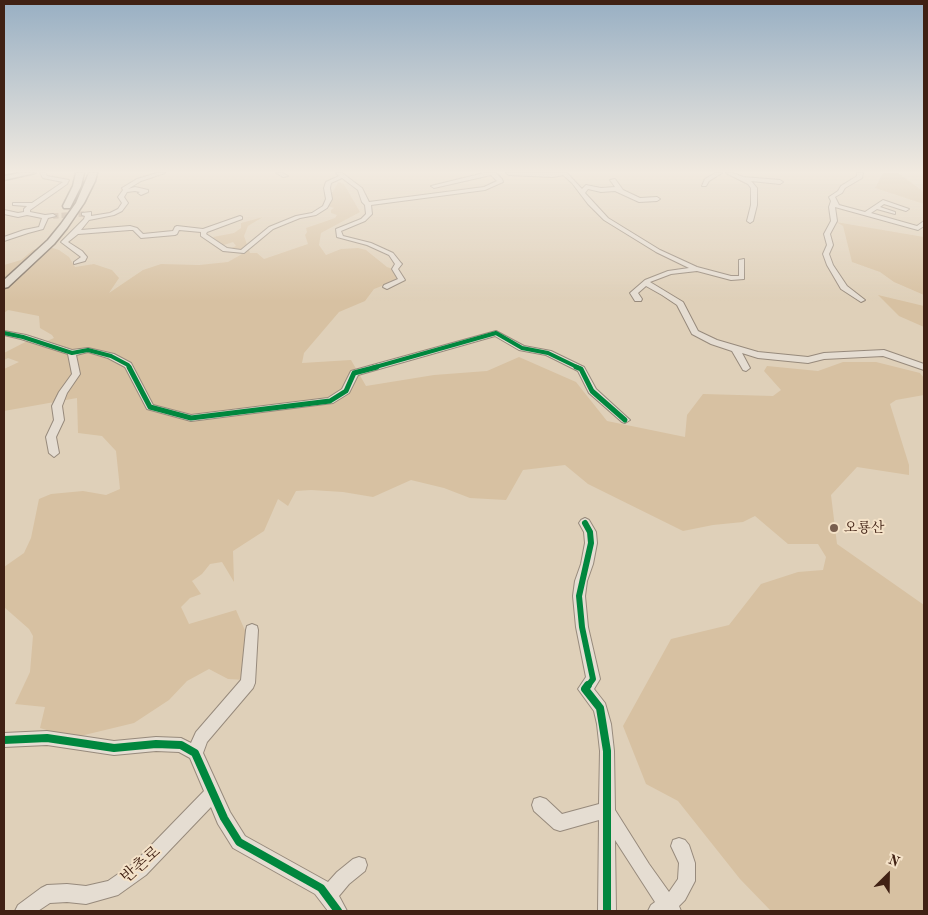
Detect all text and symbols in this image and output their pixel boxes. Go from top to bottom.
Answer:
place label: 오룡산 [844,520,885,536]
marker: 오룡산 [828,522,840,534]
street label: 반촌로 [117,843,165,887]
north arrow [863,850,913,900]
text: N [886,853,902,870]

